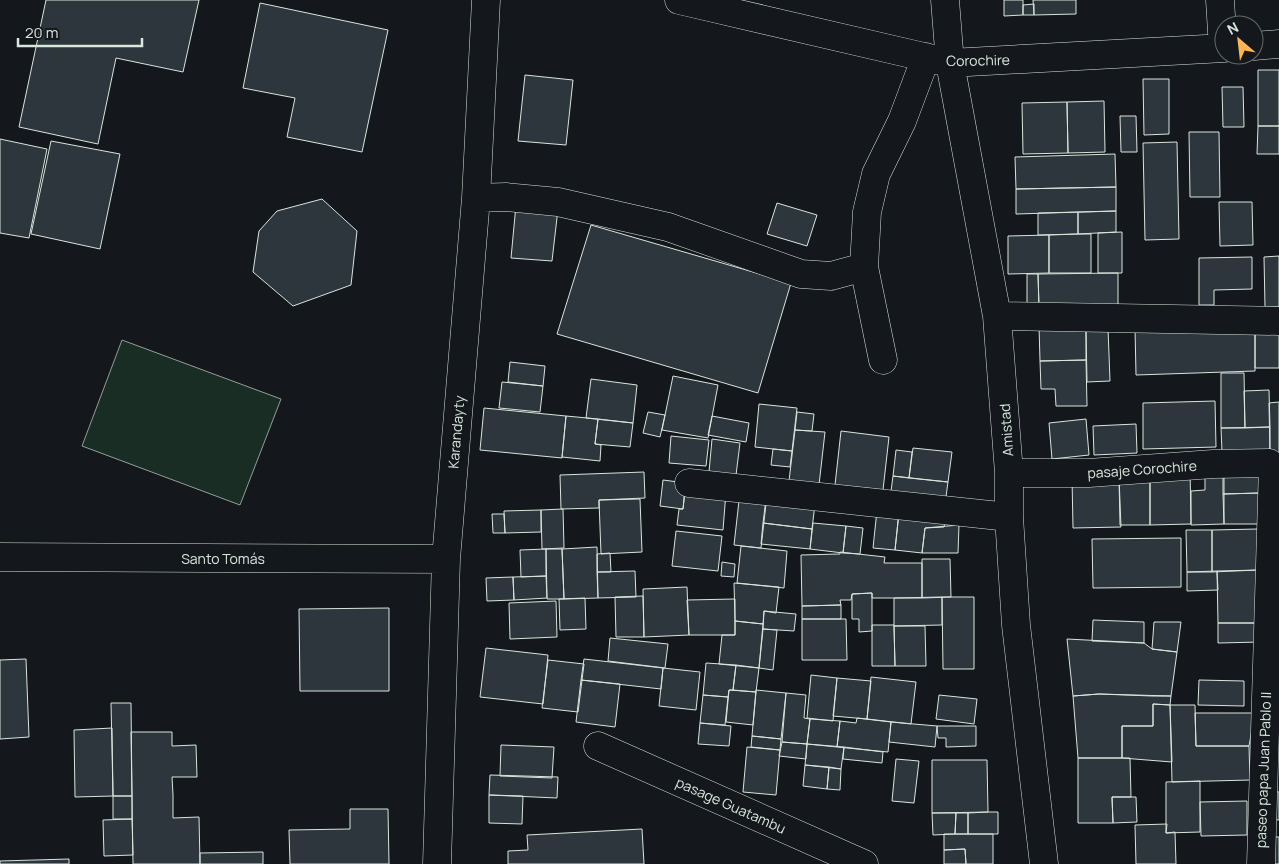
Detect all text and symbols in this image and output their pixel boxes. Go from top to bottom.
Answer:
scale bar [18,15,141,47]
north arrow [1214,15,1264,65]
text: N [1224,17,1242,39]
text: 20 m [25,22,58,43]
street label: Corochire [946,50,1010,70]
street label: Karandayty [443,394,469,469]
street label: Amistad [995,403,1017,457]
street label: pasaje Corochire [1087,456,1197,482]
street label: Santo Tomás [181,549,265,568]
street label: paseo papa Juan Pablo II [1251,692,1275,848]
street label: pasage Guatambu [673,772,789,838]

